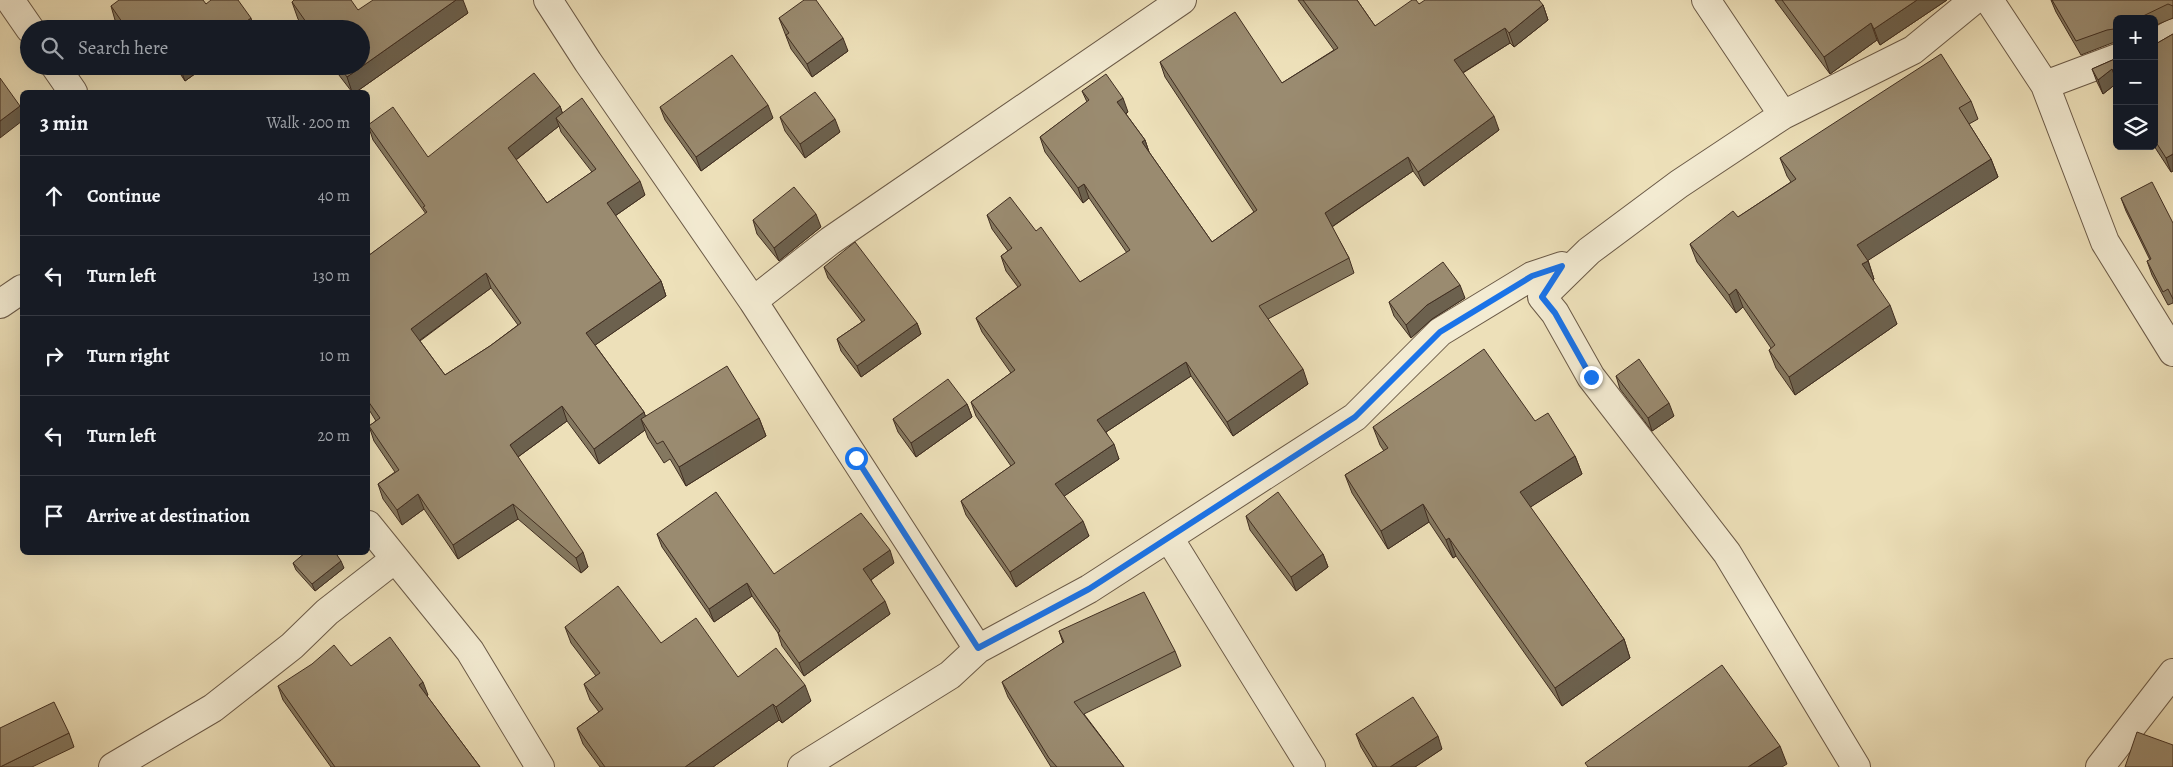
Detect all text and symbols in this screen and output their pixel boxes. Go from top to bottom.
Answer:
map controls [2113,15,2158,150]
button: + [2113,15,2158,60]
search box [20,20,370,75]
icon: search [38,34,66,62]
text: Search here [78,35,168,61]
button: − [2113,60,2158,105]
button: layers [2113,105,2158,150]
text: 3 min [40,109,88,137]
text: Walk · 200 m [266,112,350,134]
icon: ahead [40,182,68,210]
text: Continue [87,183,161,209]
text: 40 m [318,185,350,207]
icon: left [40,262,68,290]
text: Turn left [87,263,156,289]
text: 130 m [313,265,350,287]
icon: right [40,342,68,370]
text: Turn right [87,343,169,369]
text: 10 m [320,345,350,367]
route end [1580,366,1603,389]
icon: left [40,422,68,450]
text: Turn left [87,423,156,449]
text: 20 m [317,425,350,447]
route start [845,447,868,470]
icon: arrive [40,502,68,530]
text: Arrive at destination [87,503,250,529]

